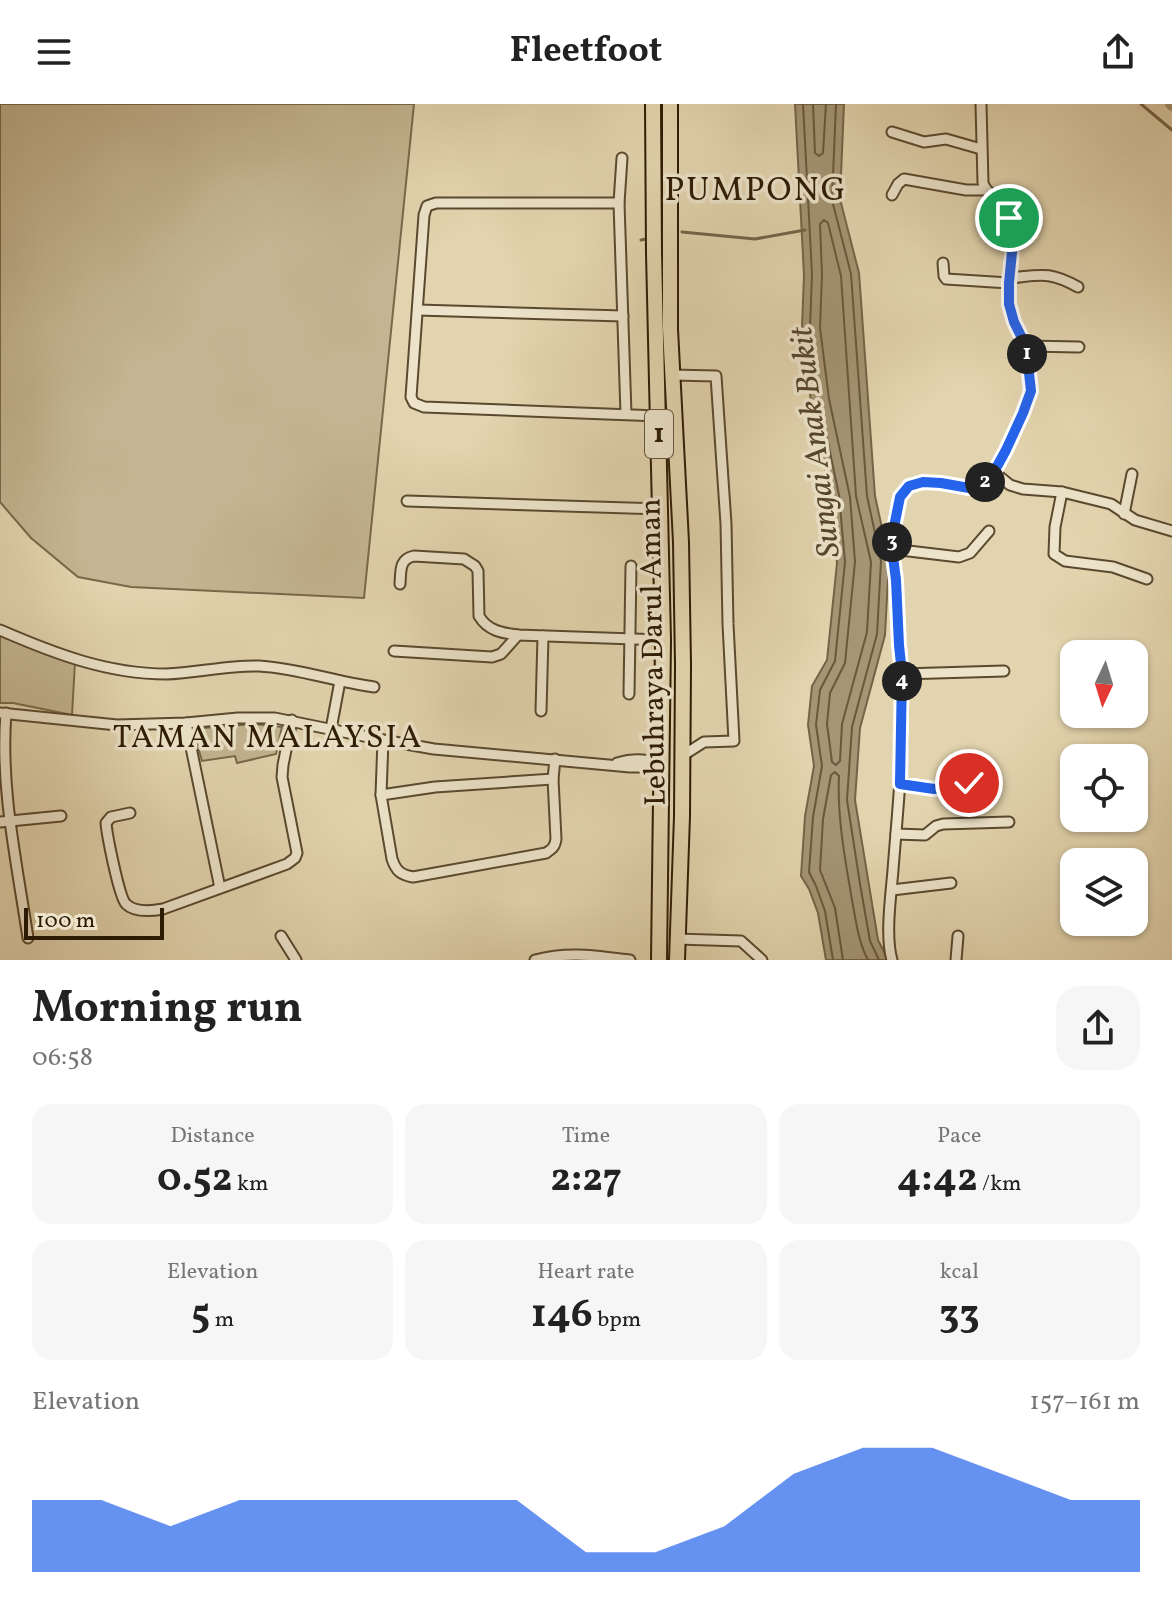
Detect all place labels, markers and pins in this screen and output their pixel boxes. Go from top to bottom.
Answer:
pin [975,184,1043,252]
pin: 1 [1007,334,1047,374]
pin: 2 [965,462,1005,502]
pin: 3 [872,522,912,562]
pin: 4 [882,661,922,701]
pin [935,749,1003,817]

